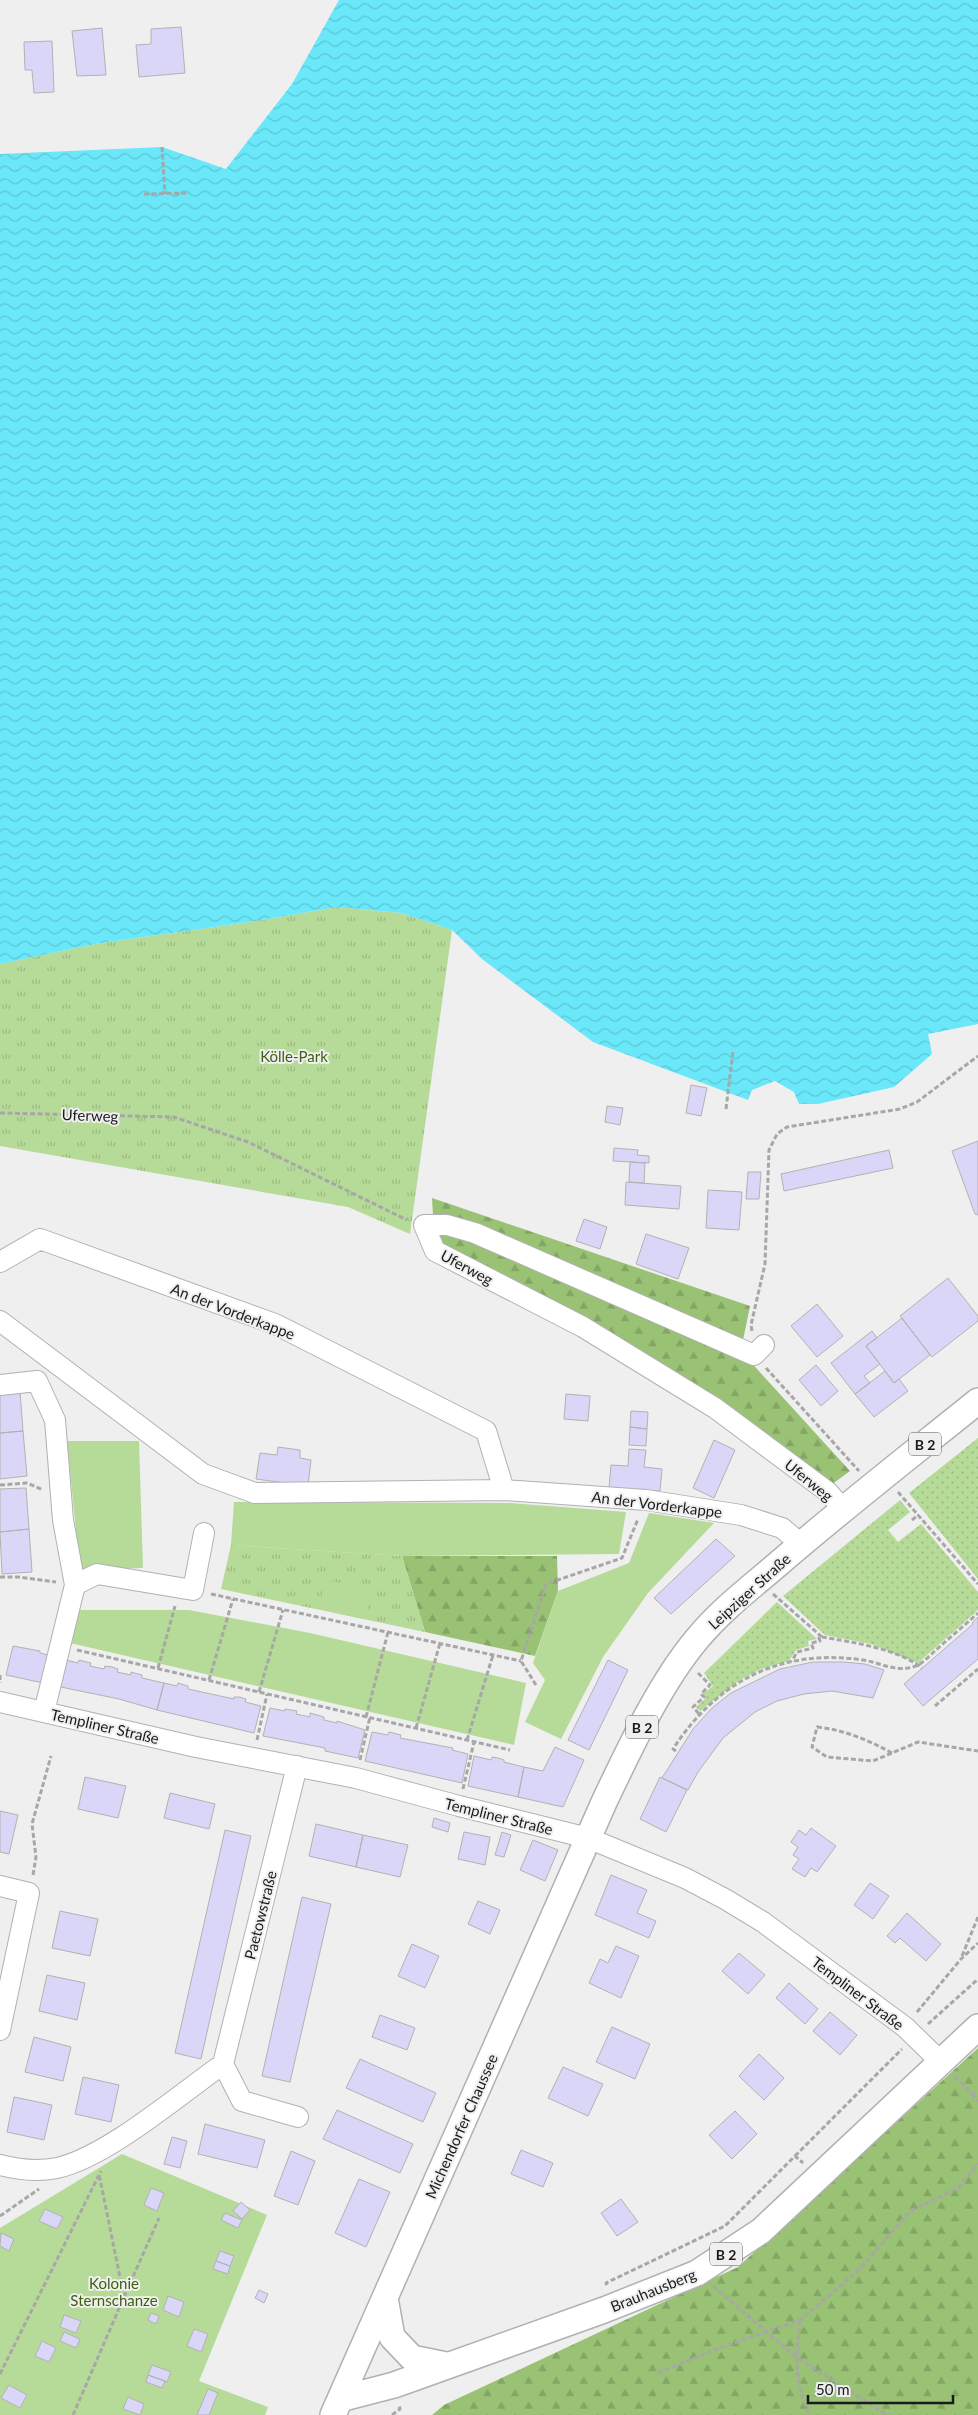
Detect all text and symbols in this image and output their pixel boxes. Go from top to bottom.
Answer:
park label: Kölle-Park [260,1047,328,1065]
street label: Uferweg [61,1105,119,1125]
street label: Uferweg [438,1246,496,1288]
street label: An der Vorderkappe [168,1279,298,1343]
road number: B 2 [909,1432,941,1456]
street label: Uferweg [781,1455,837,1505]
street label: An der Vorderkappe [591,1487,723,1521]
street label: Leipziger Straße [704,1549,794,1633]
street label: Templiner Straße [49,1705,161,1747]
road number: B 2 [626,1715,658,1738]
street label: Templiner Straße [443,1794,555,1838]
street label: Paetowstraße [240,1869,280,1961]
street label: Templiner Straße [808,1953,908,2034]
street label: Michendorfer Chaussee [421,2051,501,2201]
road number: B 2 [710,2242,742,2266]
street label: Brauhausberg [608,2265,699,2315]
park label: Kolonie Sternschanze [70,2274,158,2309]
scale bar [808,2372,953,2404]
text: 50 m [816,2380,850,2398]

